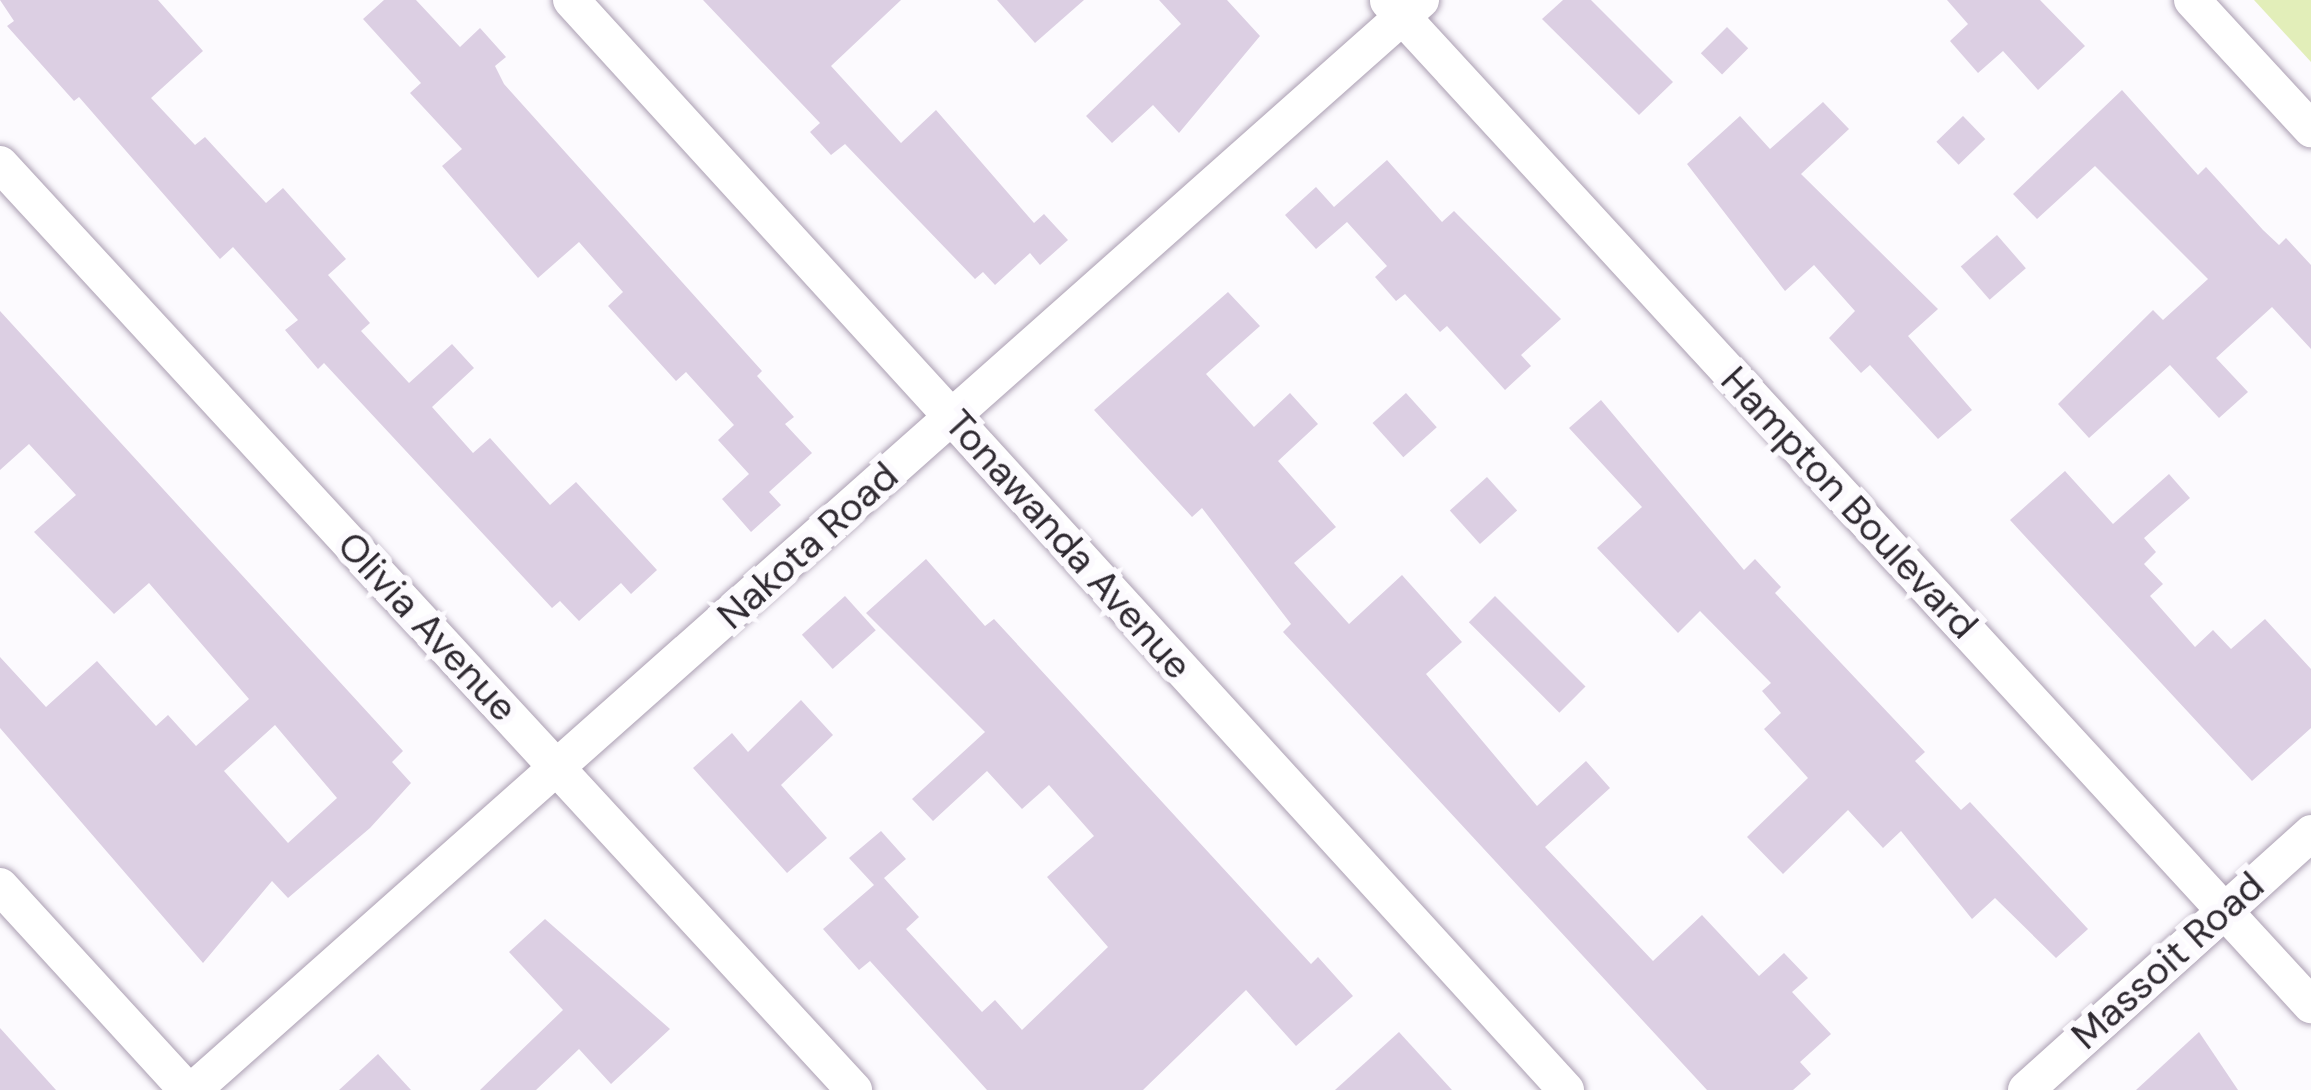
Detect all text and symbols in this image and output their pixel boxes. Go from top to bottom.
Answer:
street label: Hampton Boulevard [1711,357,1987,649]
street label: Tonawanda Avenue [935,401,1201,689]
street label: Nakota Road [708,453,908,639]
street label: Olivia Avenue [327,522,527,732]
street label: Massoit Road [2062,863,2274,1059]

